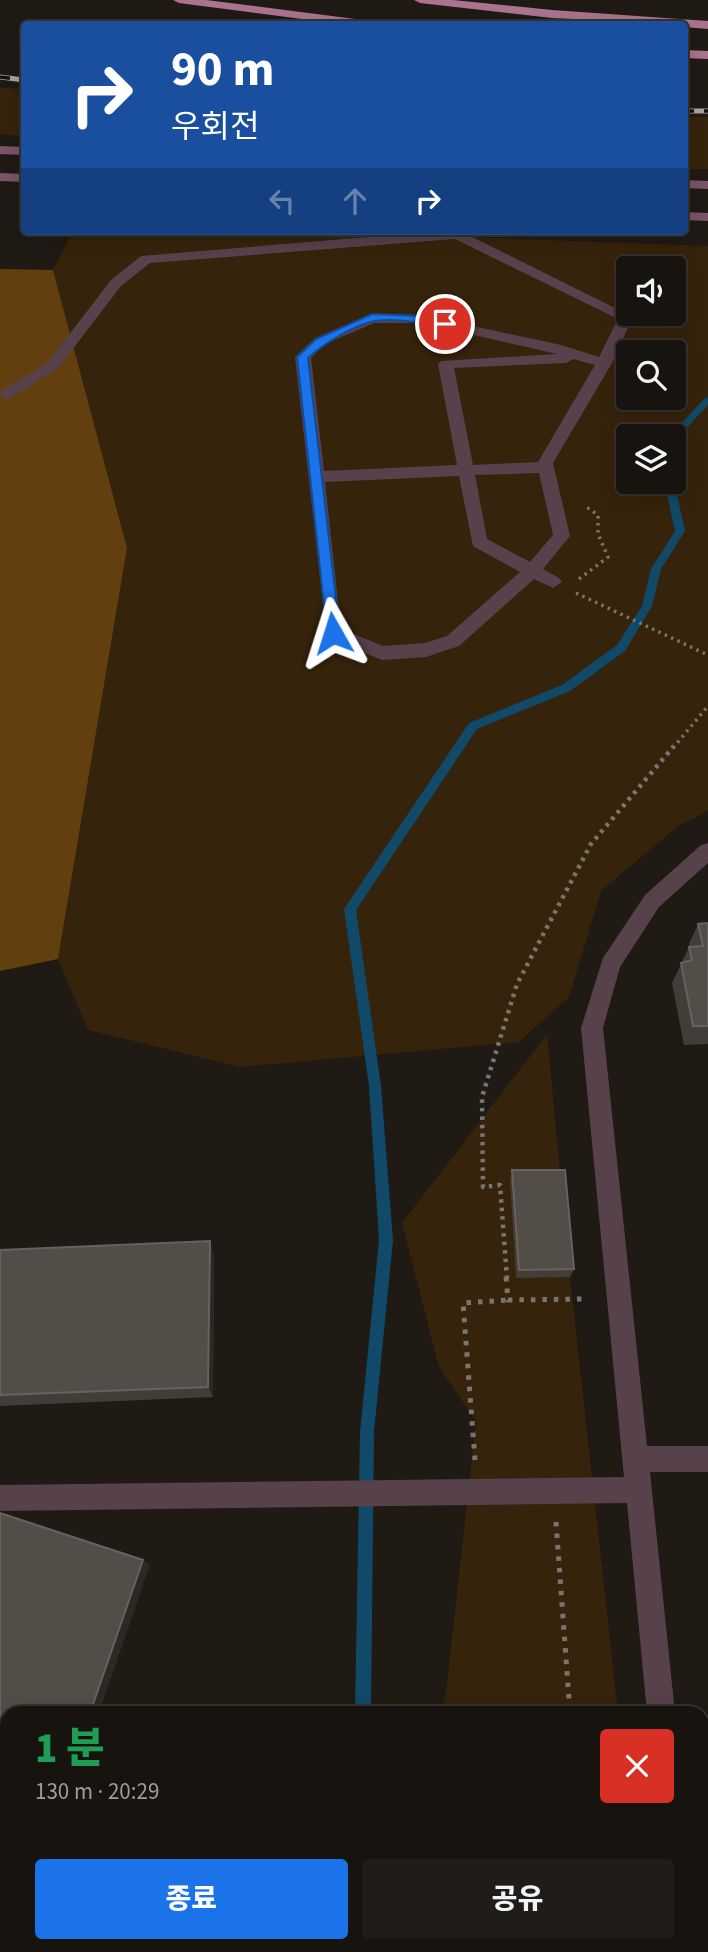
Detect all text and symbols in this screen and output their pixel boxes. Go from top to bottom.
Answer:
text: 90 m [171,35,275,105]
icon: right [56,49,147,140]
text: 우회전 [171,104,259,150]
icon: left [263,182,301,220]
icon: ahead [336,182,374,220]
icon: right [409,182,447,220]
map controls [616,256,686,494]
button: sound [616,256,686,326]
pin [415,294,475,354]
icon: arrive [426,305,464,343]
button: search [616,340,686,410]
button: layers [616,424,686,494]
position arrow [296,596,370,670]
text: 1 분 [35,1719,104,1779]
button: close [600,1729,674,1803]
text: 130 m · 20:29 [35,1775,159,1808]
button: 종료 [35,1859,348,1939]
button: 공유 [362,1859,674,1939]

